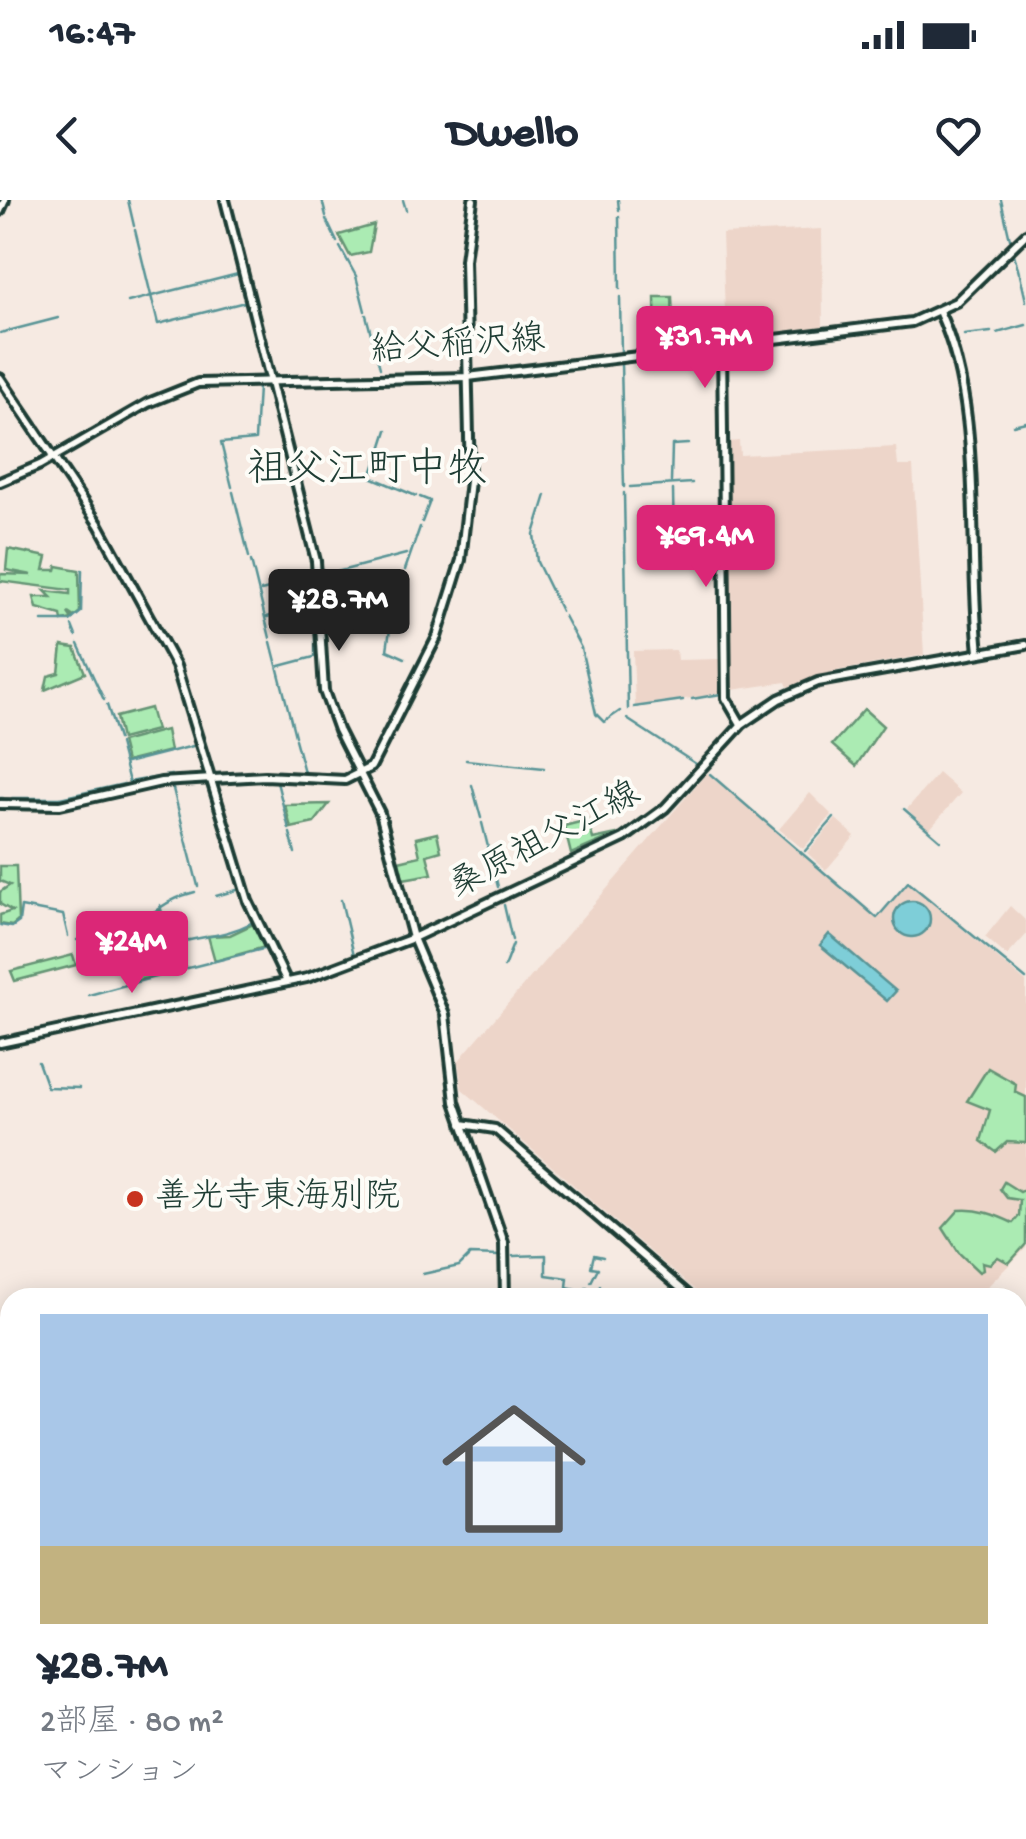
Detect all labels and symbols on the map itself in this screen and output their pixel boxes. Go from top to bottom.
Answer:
pin: ¥31.7M [624,306,786,391]
street label: 給父稲沢線 [369,318,547,374]
district label: 祖父江町中牧 [247,447,487,496]
pin: ¥69.4M [625,505,787,590]
pin: ¥28.7M [258,569,420,654]
street label: 桑原祖父江線 [443,773,648,909]
pin: ¥24M [73,911,191,996]
place label: 善光寺東海別院 [155,1177,400,1220]
marker: 善光寺東海別院 [124,1188,146,1210]

